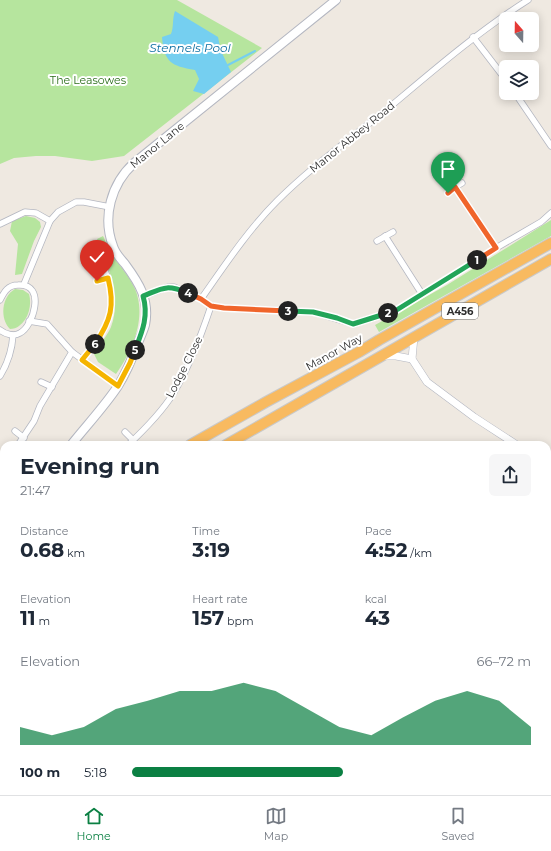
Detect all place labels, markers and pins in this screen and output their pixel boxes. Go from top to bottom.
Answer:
pin [431,152,465,193]
pin [80,240,114,281]
pin: 1 [467,250,487,270]
pin: 4 [178,283,198,303]
pin: 3 [278,301,298,321]
pin: 2 [378,303,398,323]
pin: 6 [85,334,105,354]
pin: 5 [125,340,145,360]

